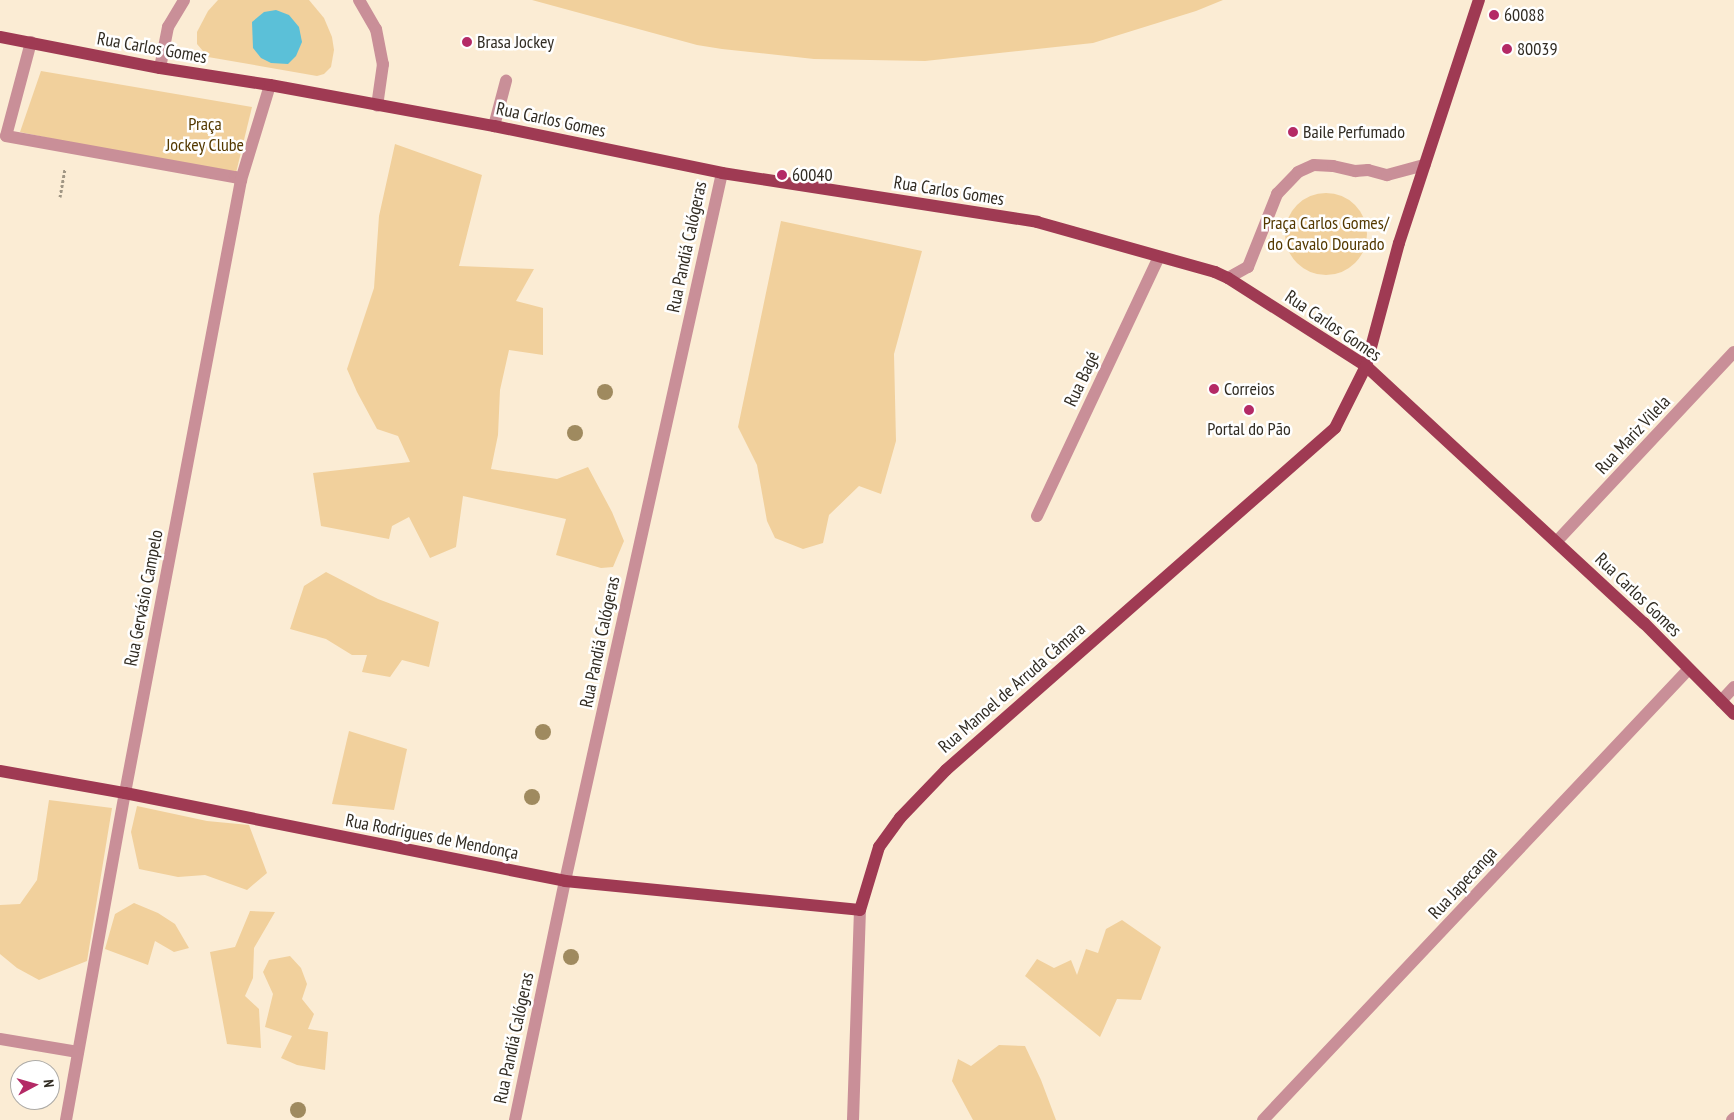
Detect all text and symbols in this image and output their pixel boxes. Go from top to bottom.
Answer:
place label: 60088 [1504,4,1544,26]
marker: 60088 [1488,9,1500,21]
street label: Rua Carlos Gomes [95,28,209,68]
place label: Brasa Jockey [477,31,554,53]
marker: Brasa Jockey [461,36,473,48]
place label: 80039 [1517,38,1557,60]
marker: 80039 [1501,43,1513,55]
street label: Rua Carlos Gomes [494,98,608,142]
park label: Praça Jockey Clube [166,114,244,156]
place label: Baile Perfumado [1303,121,1405,143]
marker: Baile Perfumado [1287,126,1299,138]
place label: 60040 [792,164,832,186]
marker: 60040 [776,169,788,181]
street label: Rua Carlos Gomes [892,172,1006,210]
street label: Rua Pandiá Calógeras [663,179,711,315]
park label: Praça Carlos Gomes/ do Cavalo Dourado [1263,213,1389,255]
street label: Rua Carlos Gomes [1281,286,1385,366]
street label: Rua Bagé [1060,348,1104,410]
place label: Correios [1224,378,1275,400]
marker: Correios [1208,383,1220,395]
street label: Rua Mariz Vilela [1591,391,1675,479]
marker: Portal do Pão [1243,404,1255,416]
place label: Portal do Pão [1207,418,1291,440]
street label: Rua Gervásio Campelo [120,528,168,668]
street label: Rua Carlos Gomes [1590,549,1686,641]
street label: Rua Pandiá Calógeras [576,574,624,710]
street label: Rua Manoel de Arruda Câmara [934,618,1090,758]
street label: Rua Rodrigues de Mendonça [344,810,520,864]
street label: Rua Japecanga [1424,842,1502,924]
street label: Rua Pandiá Calógeras [490,970,538,1106]
north arrow [10,1060,60,1110]
text: N [40,1079,58,1088]

